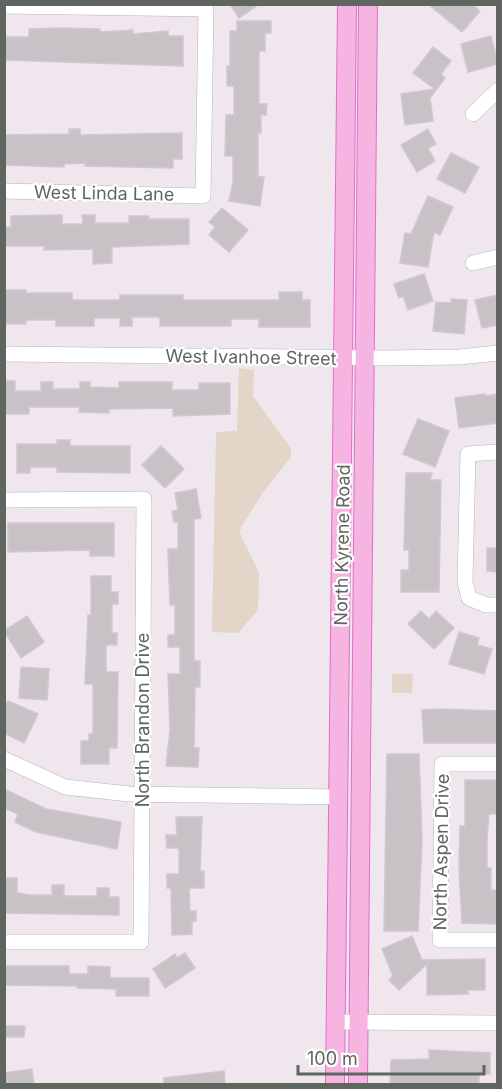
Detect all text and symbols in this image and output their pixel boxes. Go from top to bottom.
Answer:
street label: West Linda Lane [34,181,174,205]
street label: West Ivanhoe Street [165,345,337,369]
street label: North Kyrene Road [330,464,354,626]
street label: North Brandon Drive [132,633,153,807]
street label: North Aspen Drive [429,773,453,931]
scale bar [298,1038,484,1076]
text: 100 m [307,1048,358,1069]

